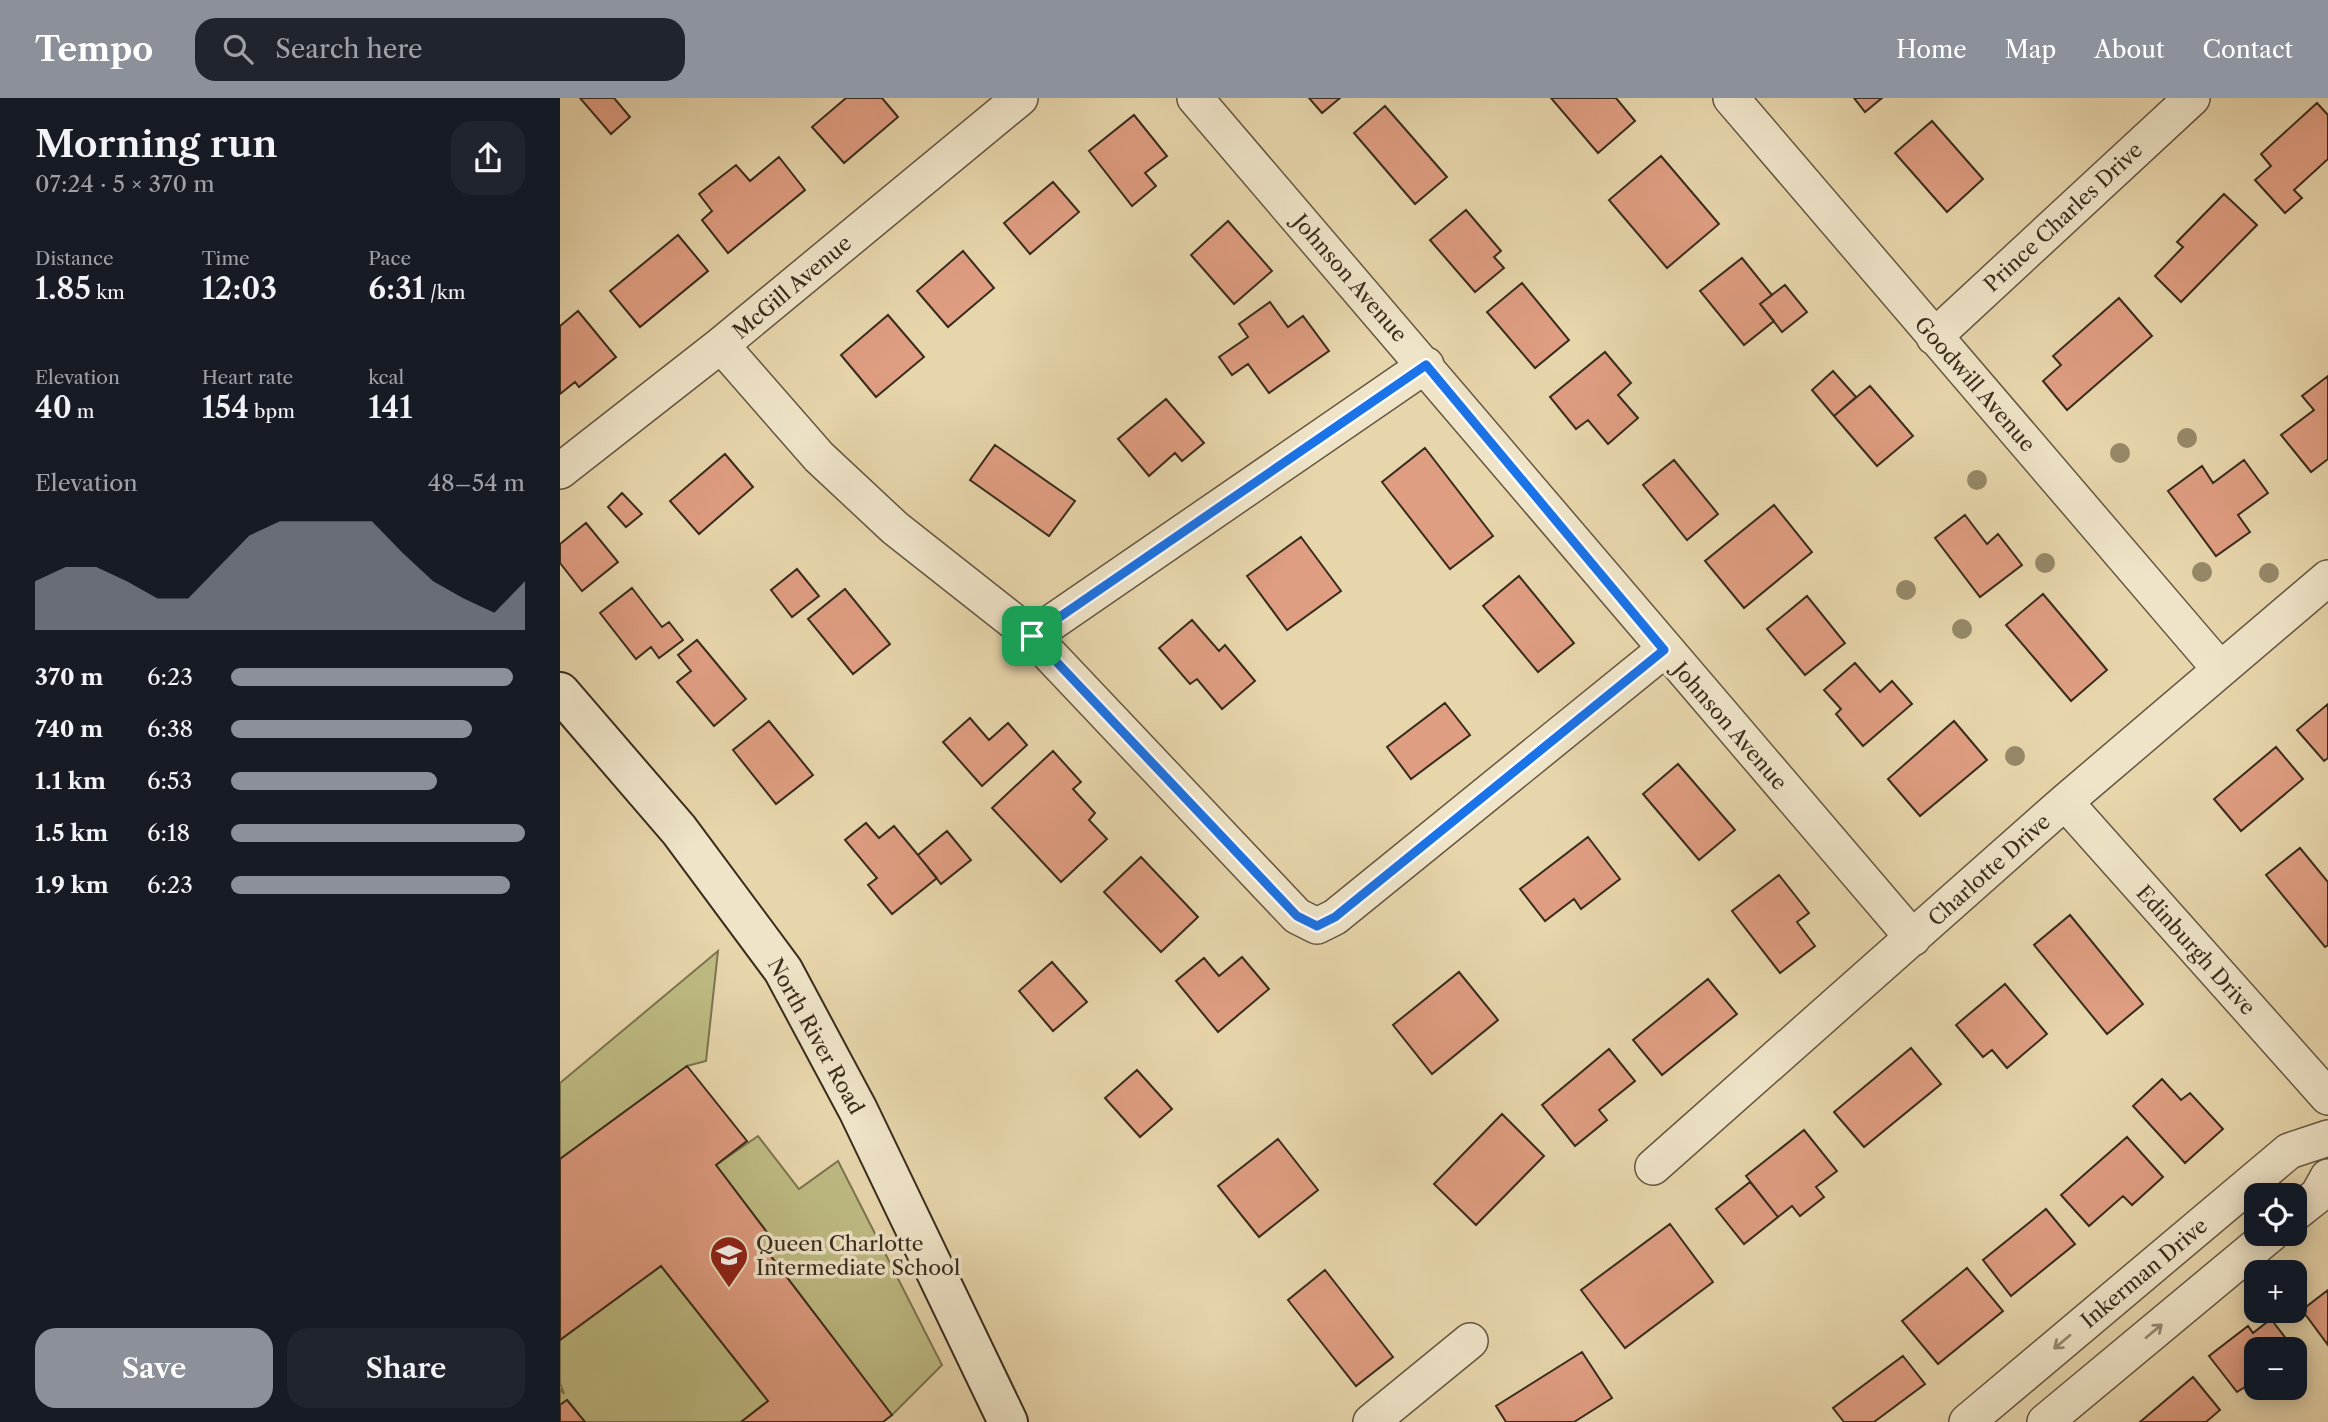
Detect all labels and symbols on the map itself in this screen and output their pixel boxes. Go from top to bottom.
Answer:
street label: Prince Charles Drive [1979,137,2147,297]
street label: Johnson Avenue [1286,207,1412,347]
street label: McGill Avenue [728,230,856,344]
street label: Goodwill Avenue [1910,311,2040,457]
pin [1002,606,1062,666]
street label: Johnson Avenue [1666,655,1792,795]
street label: Charlotte Drive [1923,809,2055,931]
street label: Edinburgh Drive [2131,880,2261,1020]
street label: North River Road [763,954,869,1119]
street label: Inkerman Drive [2076,1213,2212,1333]
place label: Queen Charlotte Intermediate School [756,1231,960,1280]
school or university icon: Queen Charlotte Intermediate School [708,1234,750,1289]
one-way arrow [2144,1323,2162,1339]
one-way arrow [2053,1334,2071,1350]

